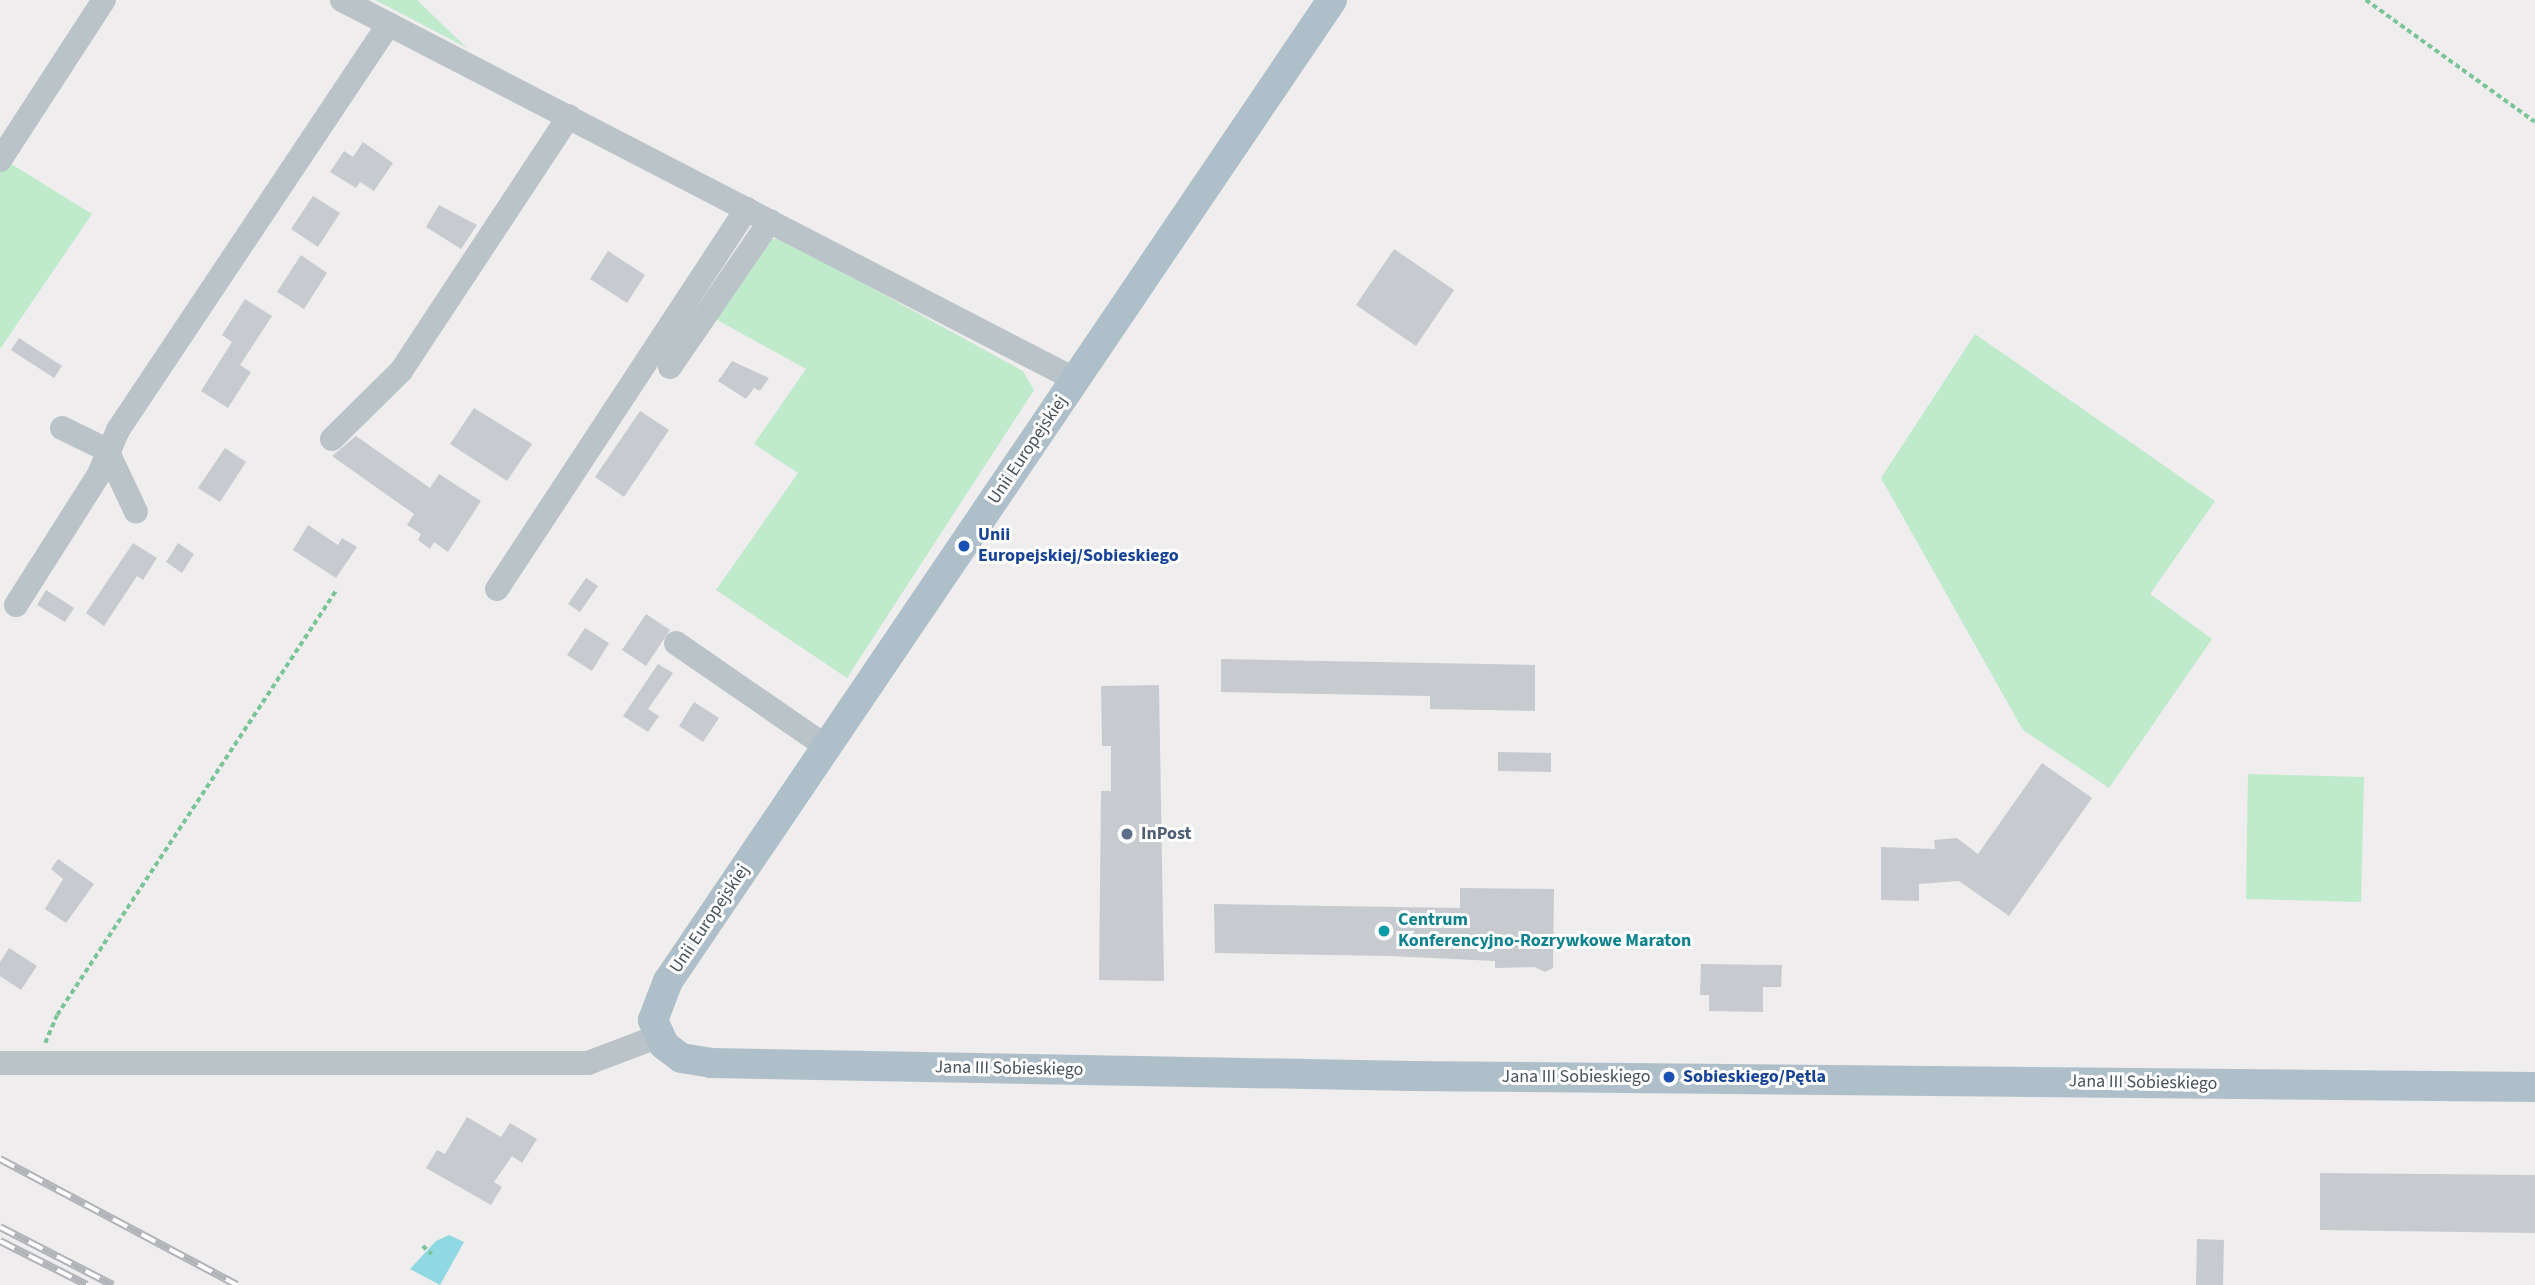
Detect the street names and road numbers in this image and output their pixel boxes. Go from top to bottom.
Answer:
street label: Unii Europejskiej [984,391,1072,509]
street label: Unii Europejskiej [666,860,754,978]
street label: Jana III Sobieskiego [934,1057,1084,1081]
street label: Jana III Sobieskiego [1502,1066,1650,1088]
street label: Jana III Sobieskiego [2068,1071,2218,1095]

